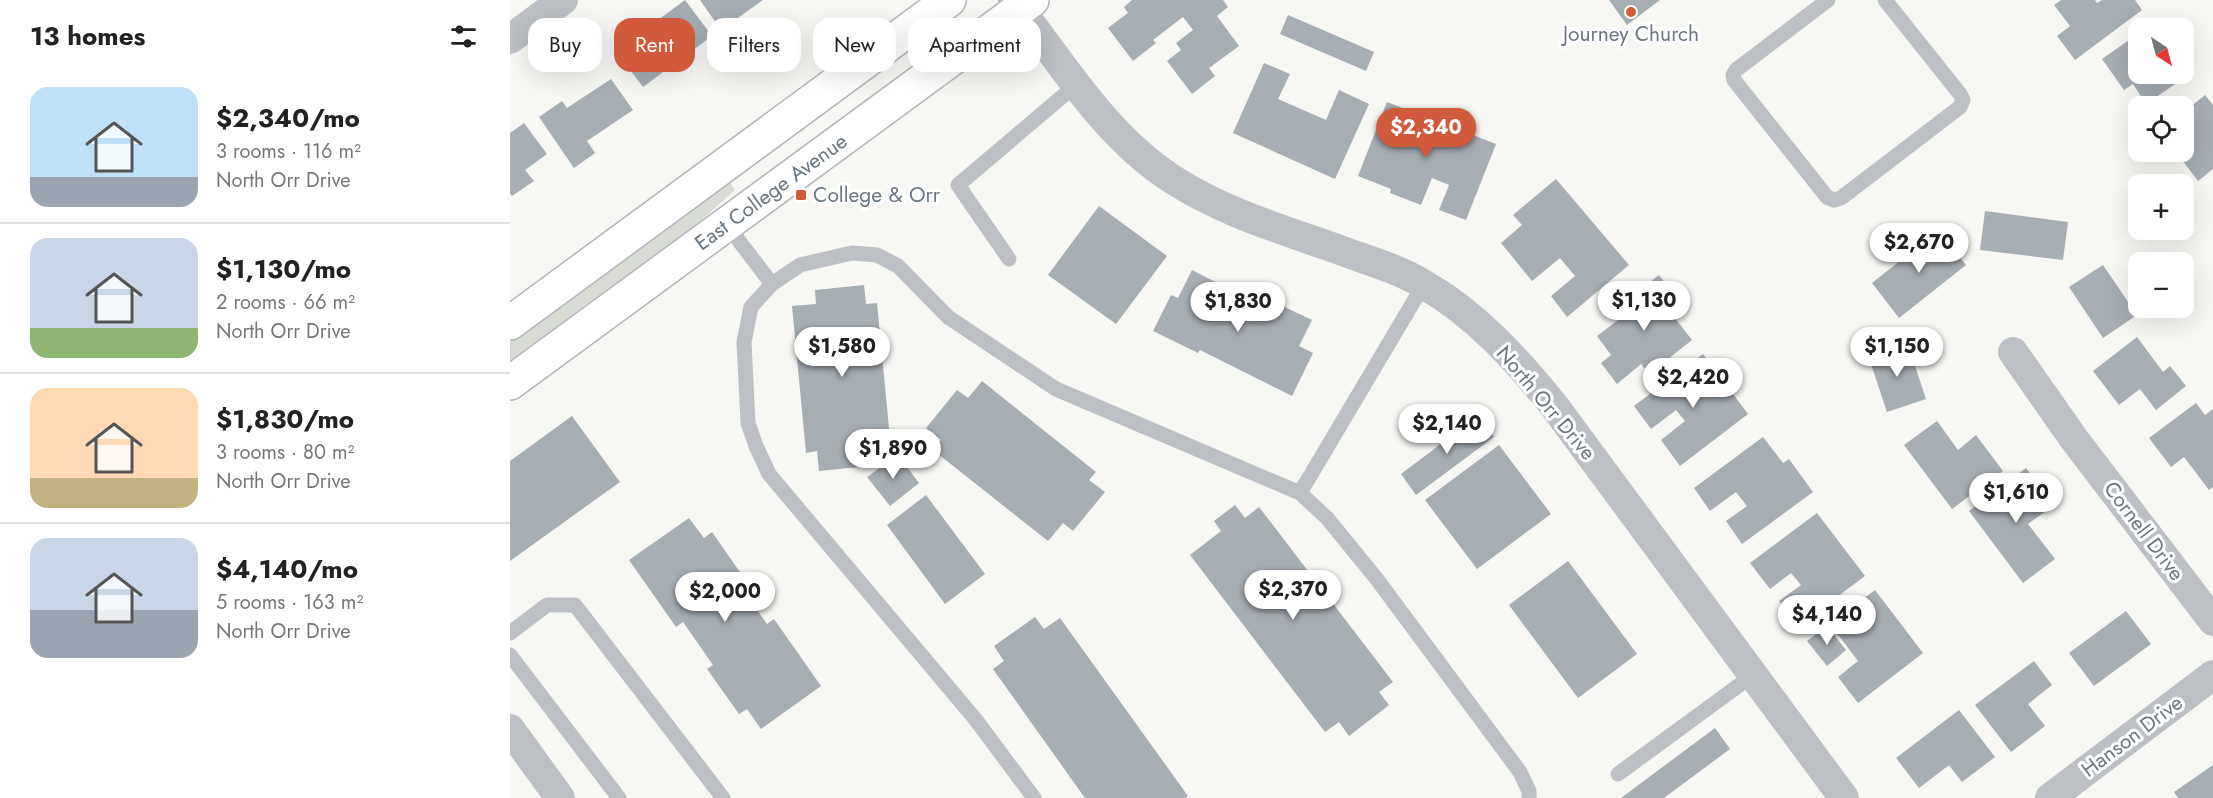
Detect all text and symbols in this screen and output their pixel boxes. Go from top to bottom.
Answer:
marker: Journey Church [1624,5,1638,19]
text: 13 homes [30,17,145,55]
chip: Buy [528,18,602,72]
chip: Rent [614,18,695,72]
chip: Filters [707,18,801,72]
chip: New [813,18,896,72]
chip: Apartment [908,18,1041,72]
north arrow [2128,18,2194,84]
map controls [2128,18,2194,318]
place label: Journey Church [1560,19,1699,49]
icon: filters [447,20,480,53]
button: locate [2128,96,2194,162]
text: $2,340/mo [216,99,360,137]
pin: $2,340 [1377,108,1475,159]
icon: home [78,111,150,183]
text: $2,340 [1390,113,1462,142]
street label: East College Avenue [688,126,854,258]
text: 3 rooms · 116 m² [216,137,361,166]
text: North Orr Drive [216,166,351,195]
button: + [2128,174,2194,240]
place label: College & Orr [813,180,941,210]
marker: College & Orr [794,188,808,202]
pin: $2,670 [1870,223,1968,274]
text: $2,670 [1884,228,1954,257]
text: $1,130/mo [216,250,351,288]
button: − [2128,252,2194,318]
icon: home [78,262,150,334]
pin: $1,130 [1595,281,1693,332]
pin: $1,830 [1189,282,1287,333]
text: $1,130 [1612,286,1676,315]
text: $1,830 [1204,287,1272,316]
text: 2 rooms · 66 m² [216,288,355,317]
text: North Orr Drive [216,317,351,346]
pin: $1,580 [793,327,891,378]
pin: $1,150 [1848,327,1946,378]
text: $1,580 [808,332,876,361]
text: $1,150 [1864,332,1930,361]
street label: North Orr Drive [1489,339,1603,467]
pin: $2,420 [1644,358,1742,409]
text: $2,420 [1657,363,1729,392]
text: $1,830/mo [216,400,354,438]
pin: $2,140 [1398,404,1496,455]
text: $2,140 [1412,409,1482,438]
icon: home [78,412,150,484]
pin: $1,890 [844,429,942,480]
text: $1,890 [859,434,927,463]
text: 3 rooms · 80 m² [216,438,354,467]
text: North Orr Drive [216,467,351,496]
pin: $1,610 [1967,473,2065,524]
street label: Cornell Drive [2097,475,2191,587]
text: $1,610 [1983,478,2049,507]
text: $4,140/mo [216,550,358,588]
icon: home [78,562,150,634]
pin: $2,370 [1244,570,1342,621]
pin: $2,000 [676,572,774,623]
text: $2,370 [1258,575,1328,604]
text: $2,000 [689,577,761,606]
text: 5 rooms · 163 m² [216,588,363,617]
pin: $4,140 [1778,595,1876,646]
text: $4,140 [1792,600,1862,629]
text: North Orr Drive [216,617,351,646]
street label: Hanson Drive [2075,688,2189,784]

